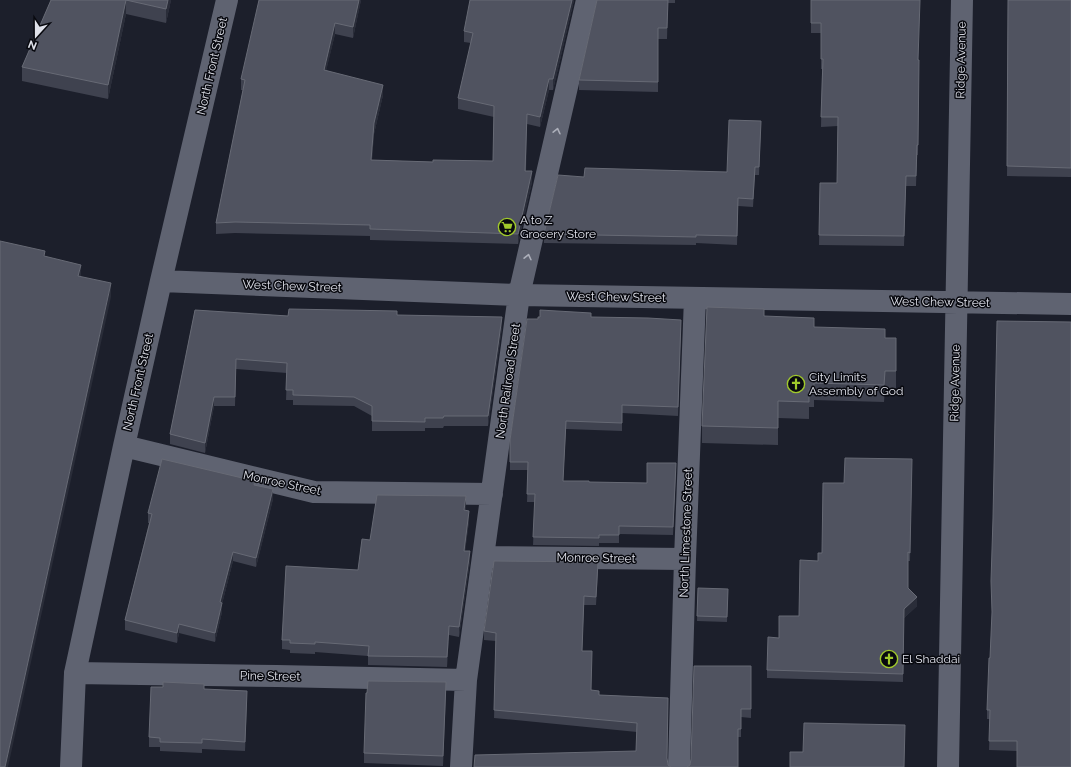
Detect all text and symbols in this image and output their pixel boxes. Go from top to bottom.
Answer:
north arrow [16,16,56,56]
street label: North Front Street [194,16,230,116]
street label: Ridge Avenue [953,21,969,99]
text: N [26,37,39,52]
one-way arrow [552,127,560,134]
place label: A to Z Grocery Store [520,213,596,241]
supermarket icon: A to Z Grocery Store [497,217,517,237]
one-way arrow [523,254,531,261]
street label: West Chew Street [242,277,342,295]
street label: West Chew Street [566,289,666,305]
street label: West Chew Street [890,294,990,310]
street label: North Railroad Street [493,322,523,440]
street label: North Front Street [120,332,156,432]
street label: Ridge Avenue [947,344,963,422]
place label: City Limits Assembly of God [809,370,903,398]
church icon: City Limits Assembly of God [786,374,806,394]
street label: Monroe Street [242,468,322,498]
street label: North Limestone Street [677,468,695,598]
street label: Monroe Street [556,550,636,566]
church icon: El Shaddai [879,649,899,669]
place label: El Shaddai [902,652,960,666]
street label: Pine Street [240,668,300,684]

